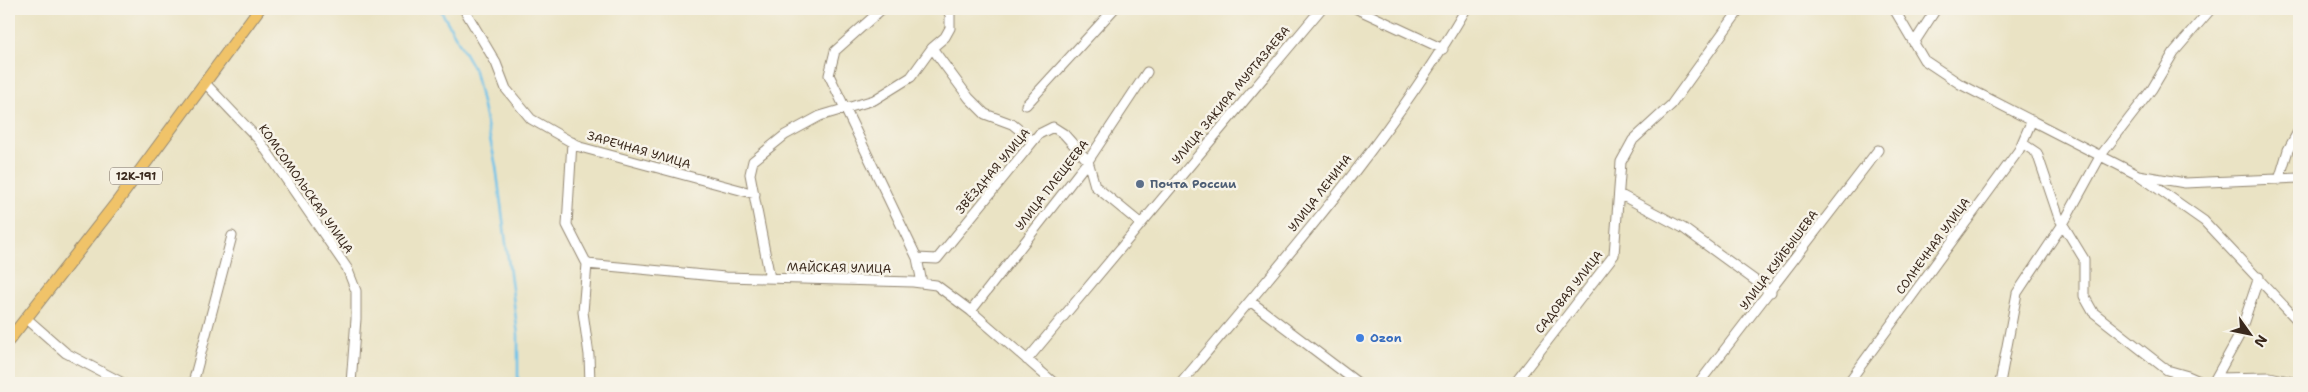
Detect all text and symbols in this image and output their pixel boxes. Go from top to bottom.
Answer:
street label: УЛИЦА ЗАКИРА МУРТАЗАЕВА [1168,22,1294,167]
street label: КОМСОМОЛЬСКАЯ УЛИЦА [255,121,357,257]
street label: ЗВЁЗДНАЯ УЛИЦА [952,125,1034,217]
street label: ЗАРЕЧНАЯ УЛИЦА [585,128,693,172]
street label: УЛИЦА ПЛЕЩЕЕВА [1012,136,1092,233]
street label: УЛИЦА ЛЕНИНА [1285,151,1356,235]
road number: 12К-191 [110,168,162,185]
place label: Почта России [1150,176,1237,192]
marker: Почта России [1134,178,1146,190]
street label: СОЛНЕЧНАЯ УЛИЦА [1892,194,1974,298]
street label: УЛИЦА КУЙБЫШЕВА [1736,207,1822,313]
street label: САДОВАЯ УЛИЦА [1532,247,1607,337]
street label: МАЙСКАЯ УЛИЦА [787,259,892,277]
north arrow [2226,310,2276,360]
place label: Ozon [1370,330,1402,346]
marker: Ozon [1354,332,1366,344]
text: N [2250,332,2271,351]

